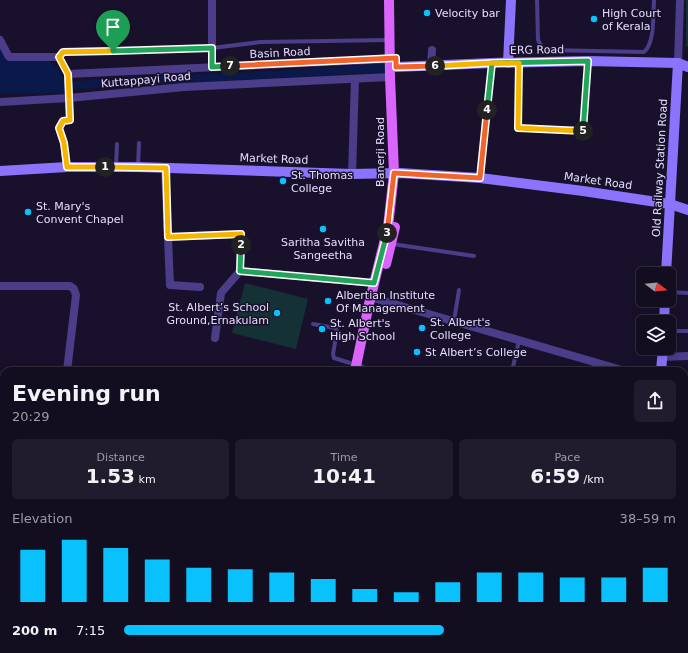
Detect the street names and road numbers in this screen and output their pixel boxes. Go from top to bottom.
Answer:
street label: ERG Road [510,43,564,57]
street label: Basin Road [249,45,311,61]
street label: Kuttappayi Road [100,70,192,90]
street label: Old Railway Station Road [650,99,670,237]
street label: Banerji Road [374,117,387,187]
street label: Market Road [239,151,309,167]
street label: Market Road [563,170,633,192]

